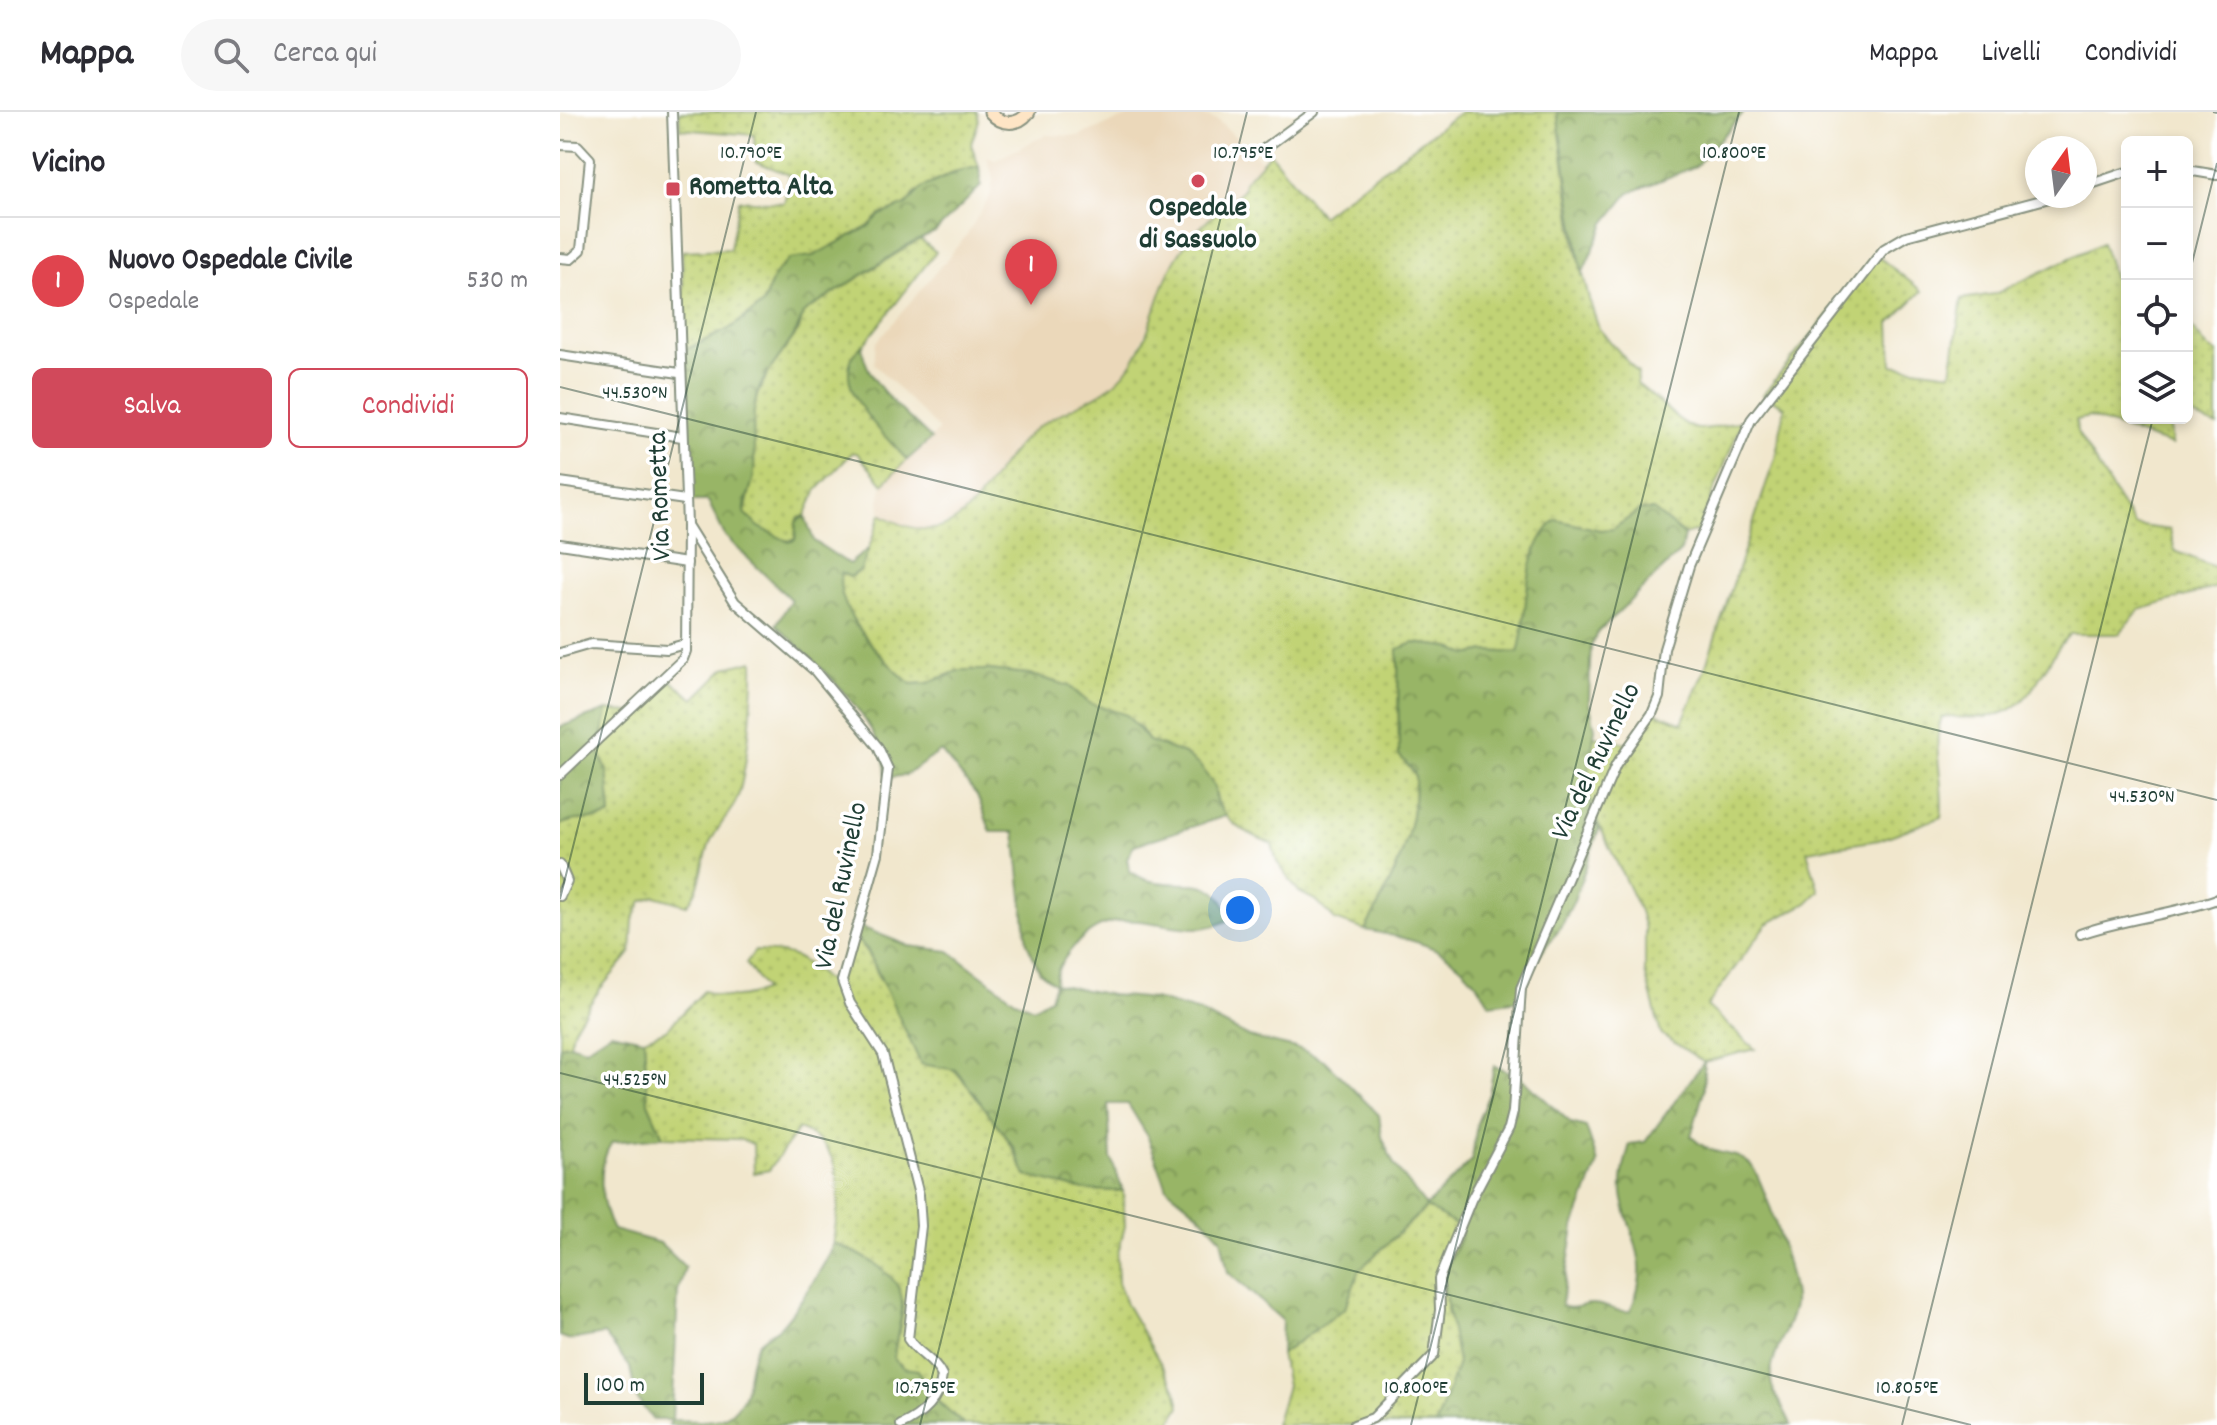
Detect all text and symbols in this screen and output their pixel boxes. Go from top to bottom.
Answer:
search box [181,19,741,91]
text: Mappa [40,28,133,83]
icon: search [209,33,253,77]
text: Cerca qui [273,34,377,77]
text: Mappa [1869,35,1937,75]
text: Livelli [1981,35,2040,75]
text: Condividi [2084,35,2177,75]
north arrow [2025,136,2097,208]
map controls [2121,136,2193,424]
button: + [2121,136,2193,208]
text: Vicino [32,140,105,189]
text: 10.790°E [720,140,782,168]
text: 10.795°E [1213,140,1273,168]
text: 10.800°E [1702,140,1766,168]
place label: Rometta Alta [689,169,833,209]
marker: Ospedale di Sassuolo [1189,172,1207,190]
marker: Rometta Alta [664,180,682,198]
place label: Ospedale di Sassuolo [1139,190,1257,262]
button: − [2121,208,2193,280]
pin: 1 [1005,239,1057,305]
text: Nuovo Ospedale Civile [108,241,353,284]
text: 1 [55,263,61,300]
text: 530 m [466,263,528,300]
button: locate [2121,280,2193,352]
text: Ospedale [108,284,199,321]
button: layers [2121,352,2193,424]
button: Salva [32,368,272,448]
button: Condividi [288,368,528,448]
text: 44.530°N [602,380,668,408]
street label: Via Rometta [640,430,684,561]
street label: Via del Ruvinello [1543,677,1653,847]
text: 44.530°N [2109,784,2175,812]
street label: Via del Ruvinello [806,799,880,973]
your location [1220,890,1260,930]
text: 44.525°N [603,1067,667,1095]
scale bar [584,1369,704,1405]
text: 100 m [596,1371,645,1402]
text: 10.795°E [895,1375,955,1403]
text: 10.800°E [1384,1375,1448,1403]
text: 10.805°E [1876,1375,1938,1403]

